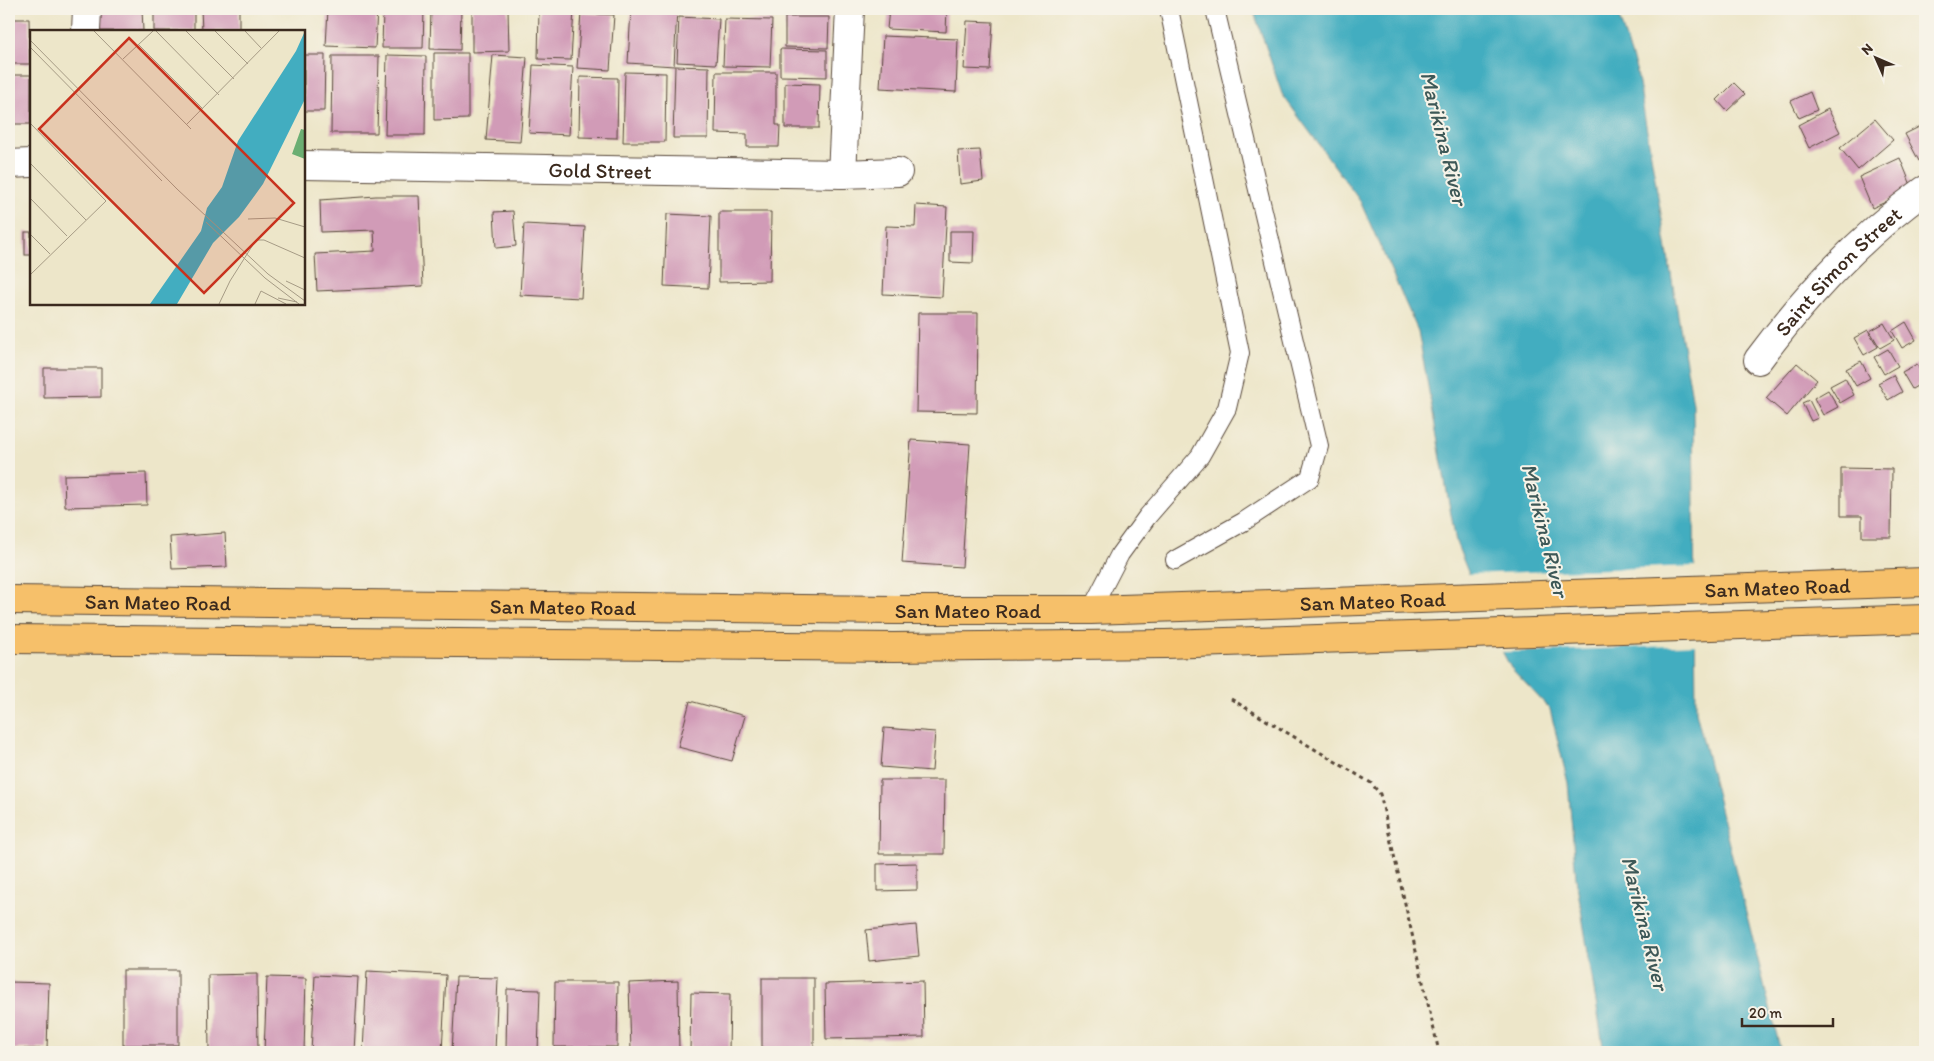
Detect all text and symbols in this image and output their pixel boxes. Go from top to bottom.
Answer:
inset map [30,30,305,305]
north arrow [1852,32,1902,82]
text: N [1858,40,1877,59]
water label: Marikina River [1414,68,1474,210]
street label: Gold Street [548,157,652,183]
street label: Saint Simon Street [1769,201,1906,340]
water label: Marikina River [1515,460,1575,602]
street label: San Mateo Road [1704,572,1851,602]
street label: San Mateo Road [1299,586,1447,615]
street label: San Mateo Road [85,588,232,615]
street label: San Mateo Road [490,593,637,620]
street label: San Mateo Road [895,598,1041,623]
water label: Marikina River [1615,853,1675,995]
scale bar [1742,996,1833,1028]
text: 20 m [1749,1004,1783,1022]

